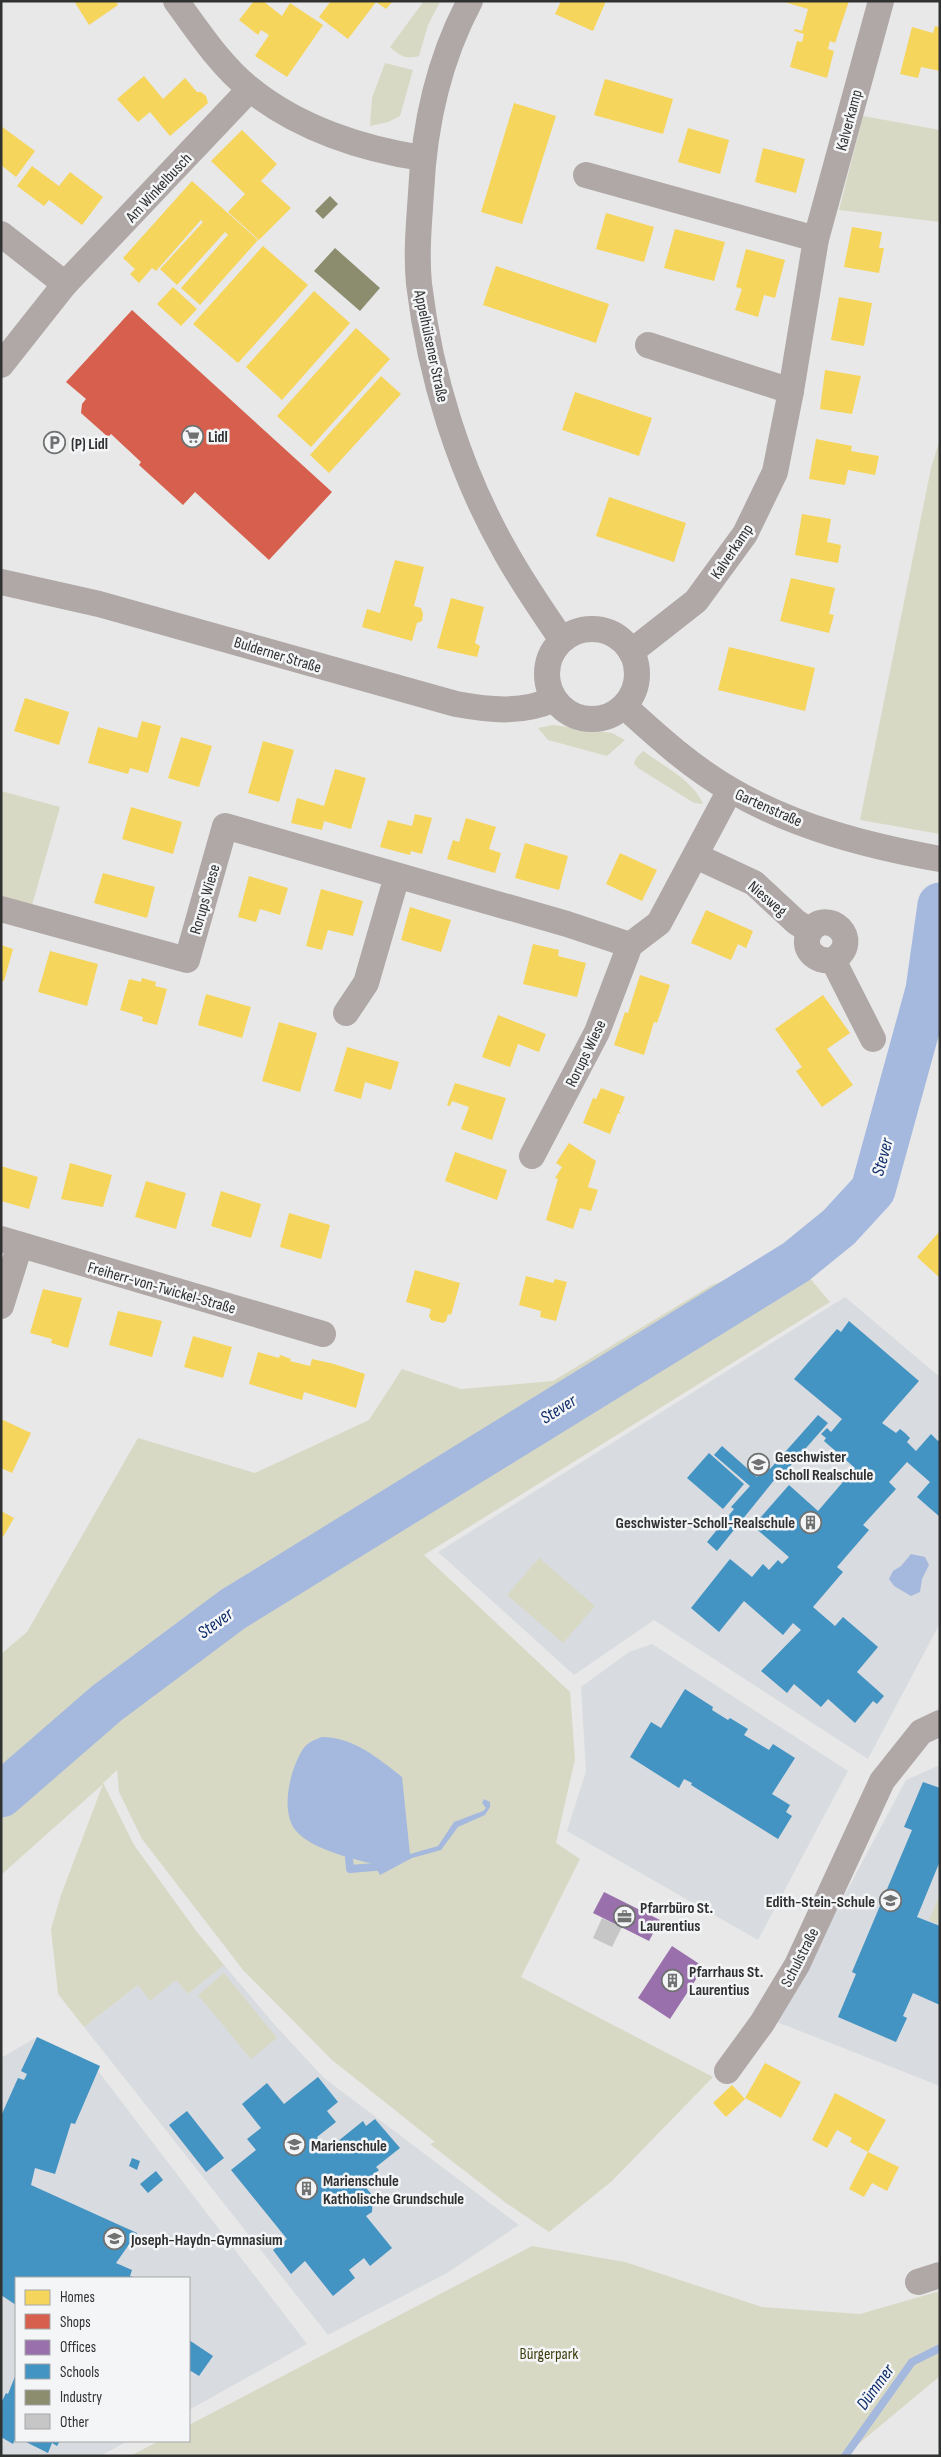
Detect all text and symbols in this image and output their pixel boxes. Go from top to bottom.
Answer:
street label: Kalverkamp [832,88,867,153]
street label: Am Winkelbusch [122,149,196,227]
street label: Appelhülsener Straße [409,287,452,404]
supermarket icon: Lidl [180,424,204,448]
place label: Lidl [208,428,228,447]
parking icon: (P) Lidl [43,431,67,455]
place label: (P) Lidl [71,435,108,454]
street label: Kalverkamp [707,521,758,583]
street label: Bulderner Straße [232,633,324,678]
street label: Gartenstraße [732,785,805,832]
street label: Rorups Wiese [186,862,225,937]
street label: Niesweg [744,877,790,921]
street label: Rorups Wiese [562,1017,611,1090]
water label: Stever [867,1135,898,1178]
street label: Freiherr-von-Twickel-Straße [85,1258,238,1319]
water label: Stever [536,1390,581,1429]
place label: Geschwister Scholl Realschule [775,1448,874,1485]
school or university icon: Geschwister Scholl Realschule [747,1453,771,1477]
building icon: Geschwister-Scholl-Realschule [799,1510,823,1534]
place label: Geschwister-Scholl-Realschule [616,1514,795,1533]
water label: Stever [194,1603,238,1643]
school or university icon: Edith-Stein-Schule [879,1889,903,1913]
place label: Edith-Stein-Schule [766,1893,875,1912]
place label: Pfarrbüro St. Laurentius [640,1899,713,1936]
office icon: Pfarrbüro St. Laurentius [612,1904,636,1928]
street label: Schulstraße [777,1925,823,1991]
place label: Pfarrhaus St. Laurentius [689,1963,763,2000]
building icon: Pfarrhaus St. Laurentius [661,1968,685,1992]
school or university icon: Marienschule [283,2133,307,2157]
place label: Marienschule [311,2137,387,2156]
place label: Marienschule Katholische Grundschule [323,2172,464,2209]
building icon: Marienschule Katholische Grundschule [295,2177,319,2201]
school or university icon: Joseph-Haydn-Gymnasium [103,2227,127,2251]
place label: Joseph-Haydn-Gymnasium [130,2231,283,2250]
legend [15,2277,190,2442]
text: Homes [60,2288,95,2307]
text: Shops [60,2313,91,2332]
text: Offices [60,2338,96,2357]
park label: Bürgerpark [520,2345,578,2364]
water label: Dümmer [852,2360,899,2414]
text: Schools [60,2363,99,2382]
text: Industry [60,2388,102,2407]
text: Other [60,2413,89,2432]

